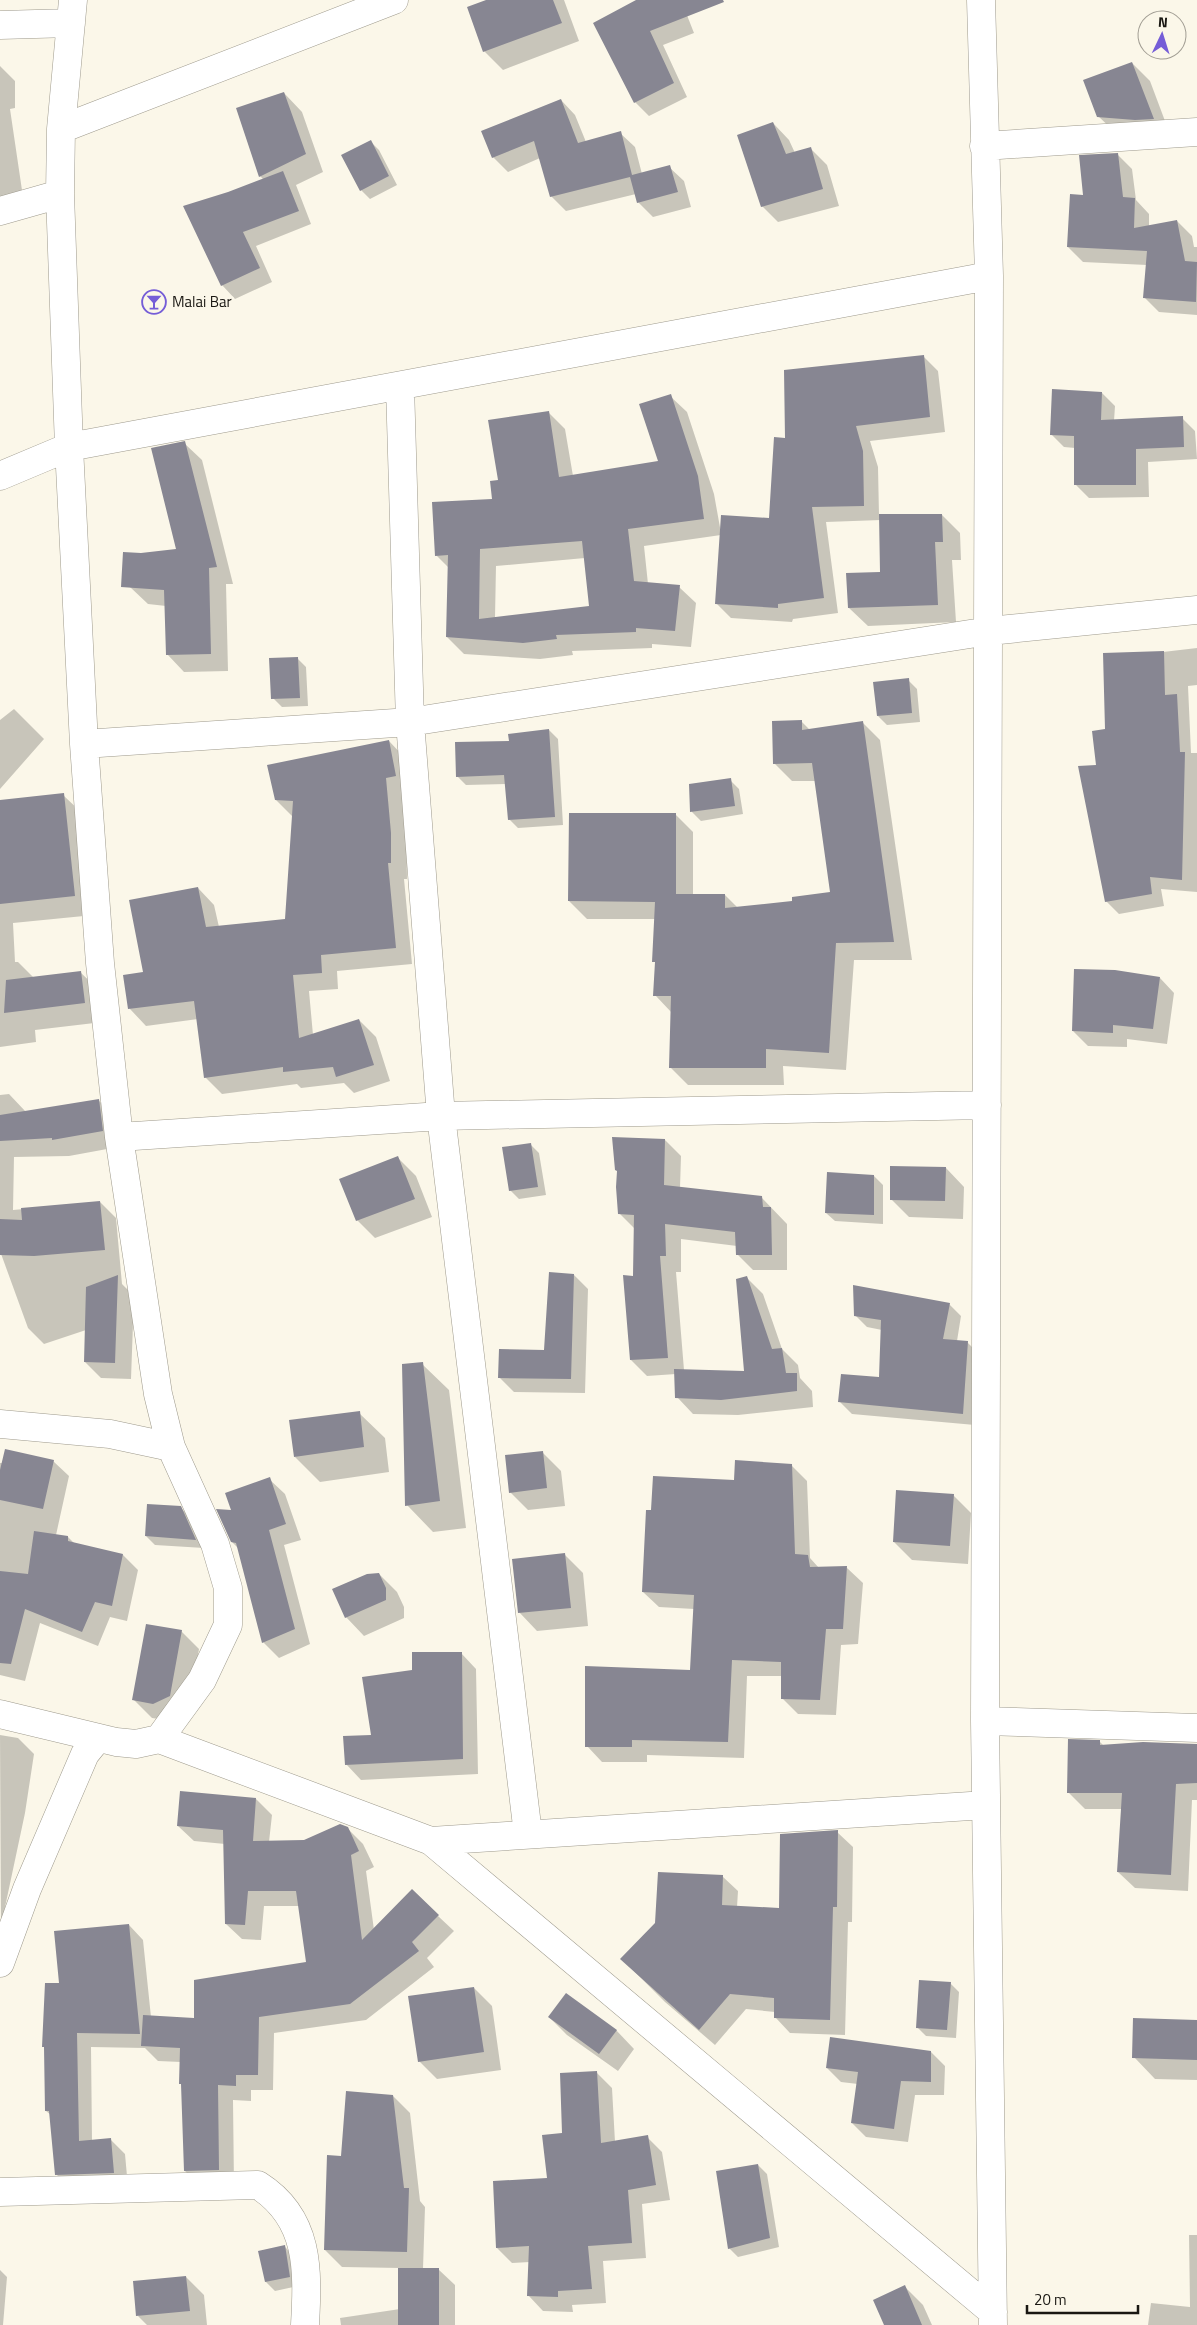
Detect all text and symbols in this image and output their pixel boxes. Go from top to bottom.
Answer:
north arrow [1137,10,1187,60]
text: N [1157,11,1169,32]
bar icon: Malai Bar [141,289,167,315]
place label: Malai Bar [172,290,232,313]
scale bar [1027,2282,1138,2314]
text: 20 m [1034,2288,1067,2311]

